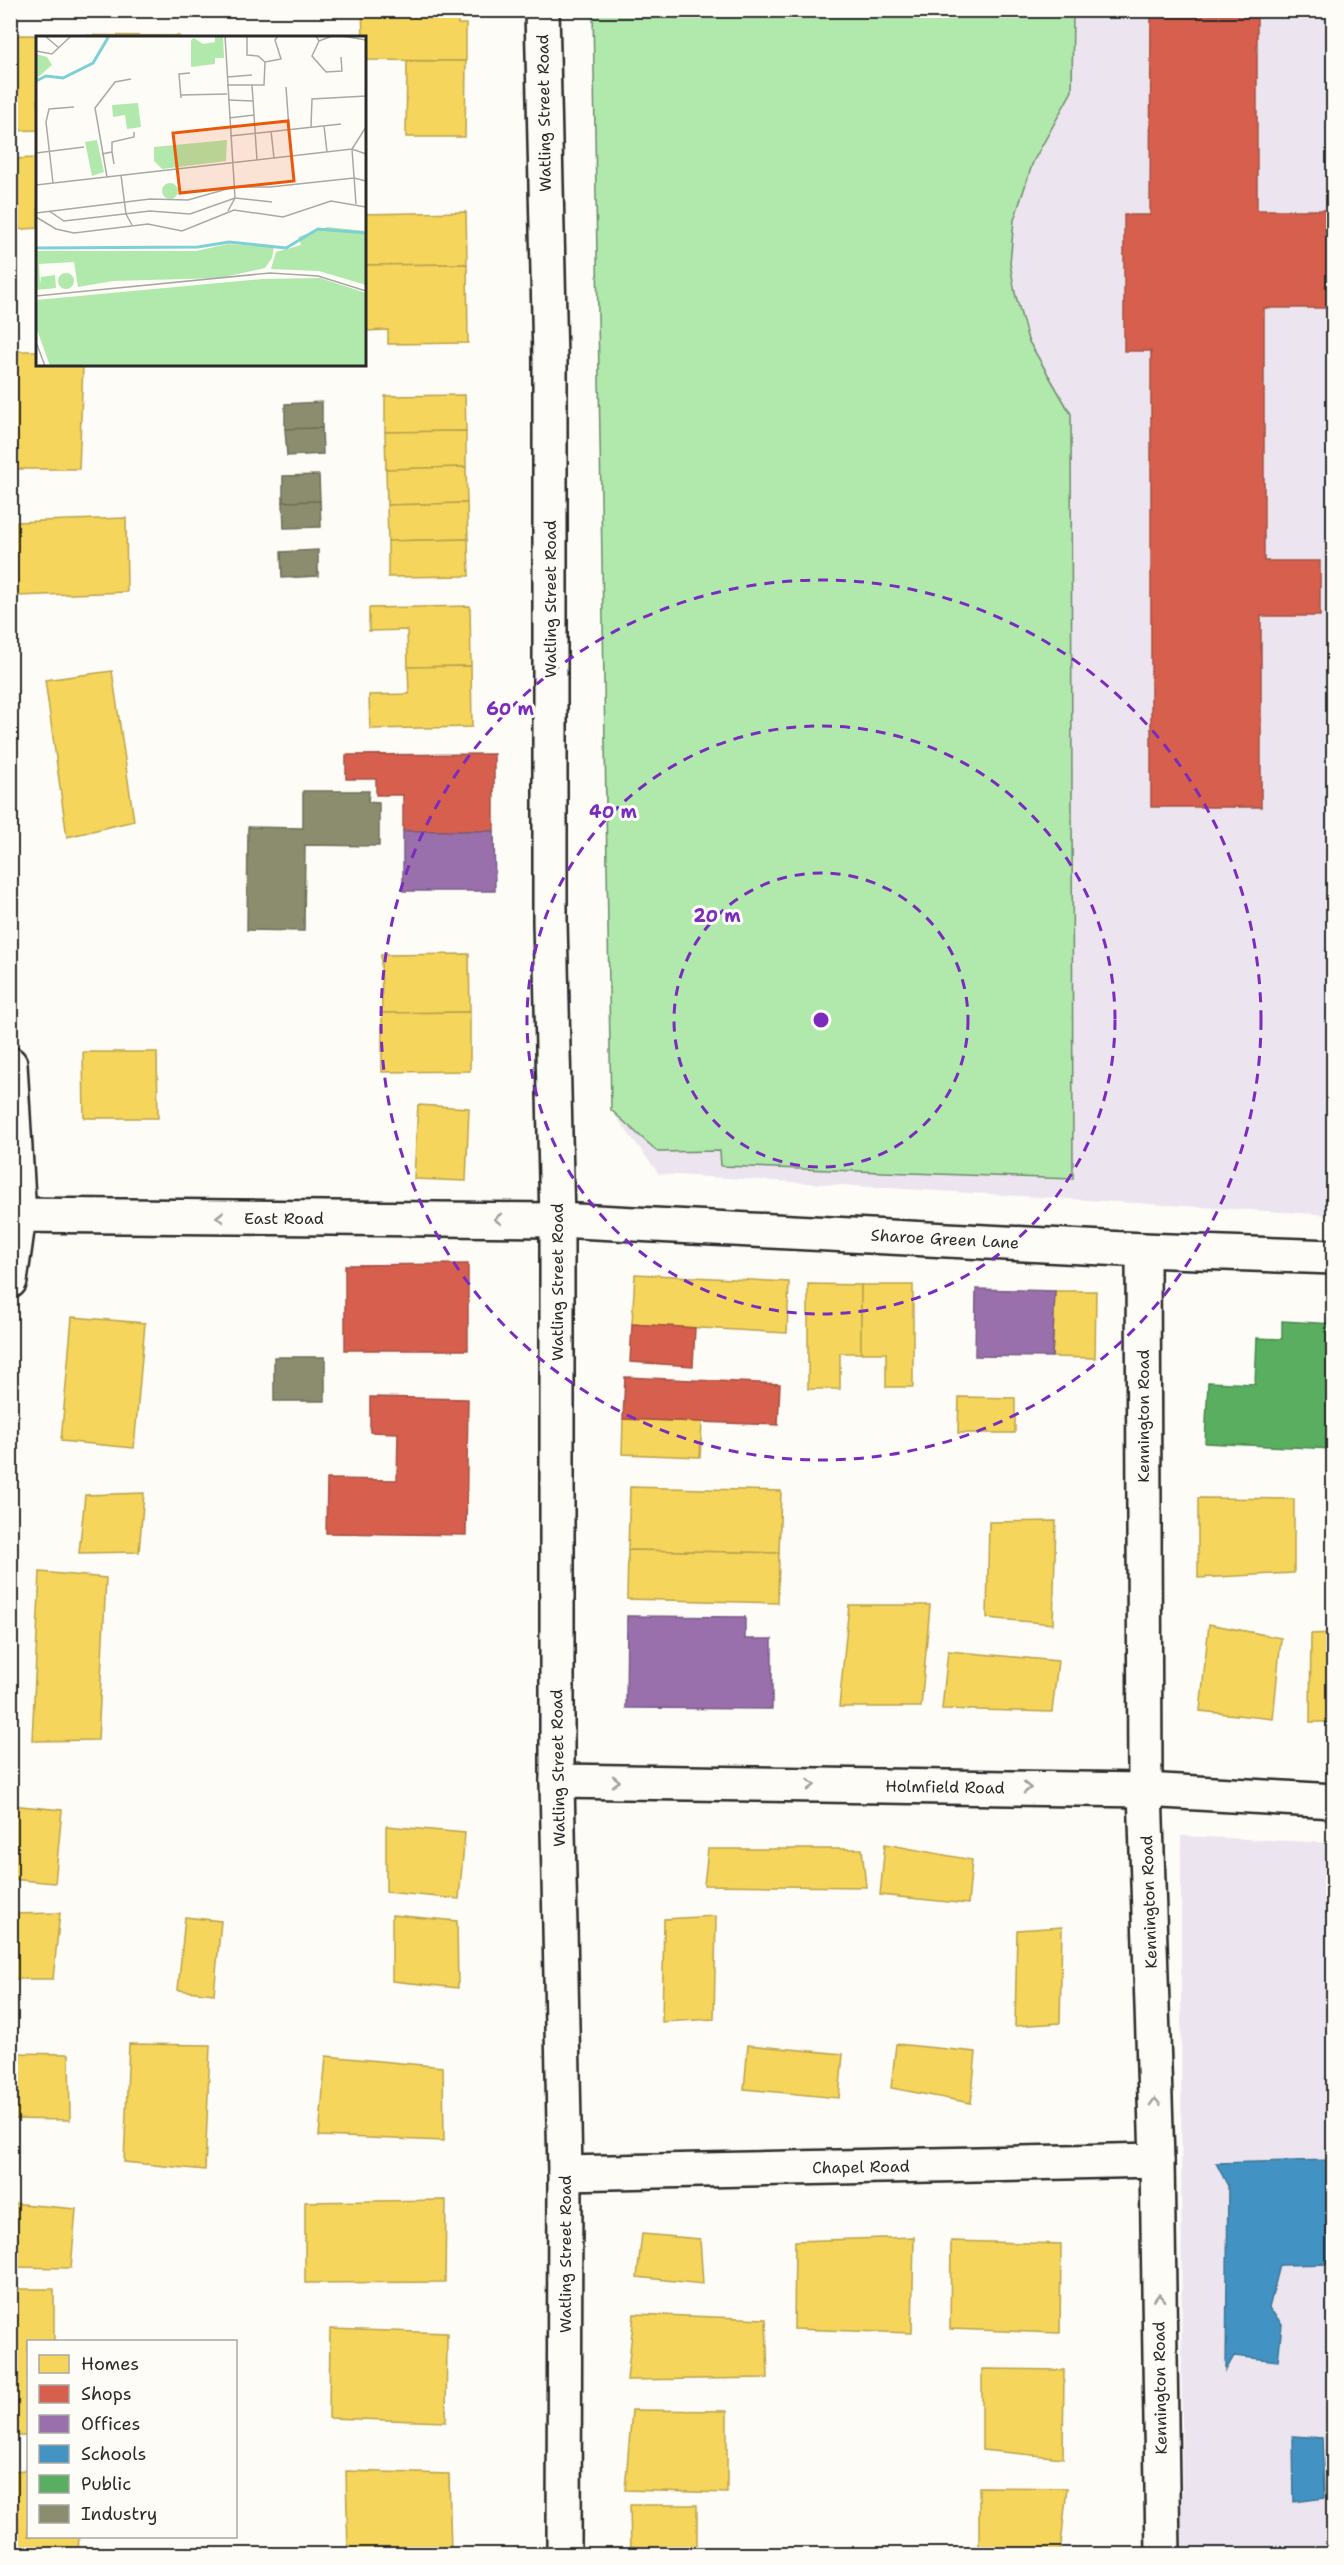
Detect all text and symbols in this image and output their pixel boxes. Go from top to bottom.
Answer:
street label: Watling Street Road [532,34,556,192]
inset map [36,36,366,366]
street label: Watling Street Road [540,520,561,678]
text: 60 m [486,697,534,721]
text: 40 m [589,800,637,824]
text: 20 m [693,904,741,928]
centre of rings [811,1010,831,1030]
street label: Watling Street Road [547,1203,568,1361]
street label: East Road [244,1208,324,1229]
one-way arrow [215,1211,224,1223]
one-way arrow [494,1213,503,1225]
street label: Sharoe Green Lane [870,1225,1020,1253]
street label: Kennington Road [1133,1349,1154,1483]
street label: Watling Street Road [546,1689,570,1847]
one-way arrow [611,1775,620,1788]
street label: Holmfield Road [885,1775,1005,1799]
one-way arrow [806,1778,815,1791]
one-way arrow [1022,1782,1031,1794]
street label: Kennington Road [1136,1835,1162,1969]
one-way arrow [1149,2097,1162,2106]
street label: Chapel Road [812,2156,910,2178]
street label: Watling Street Road [555,2175,576,2333]
one-way arrow [1153,2293,1165,2302]
street label: Kennington Road [1148,2321,1172,2455]
legend [27,2340,237,2538]
text: Homes [81,2352,139,2376]
text: Shops [81,2382,132,2406]
text: Offices [81,2412,140,2436]
text: Schools [81,2442,147,2466]
text: Public [81,2472,131,2496]
text: Industry [81,2502,157,2526]

